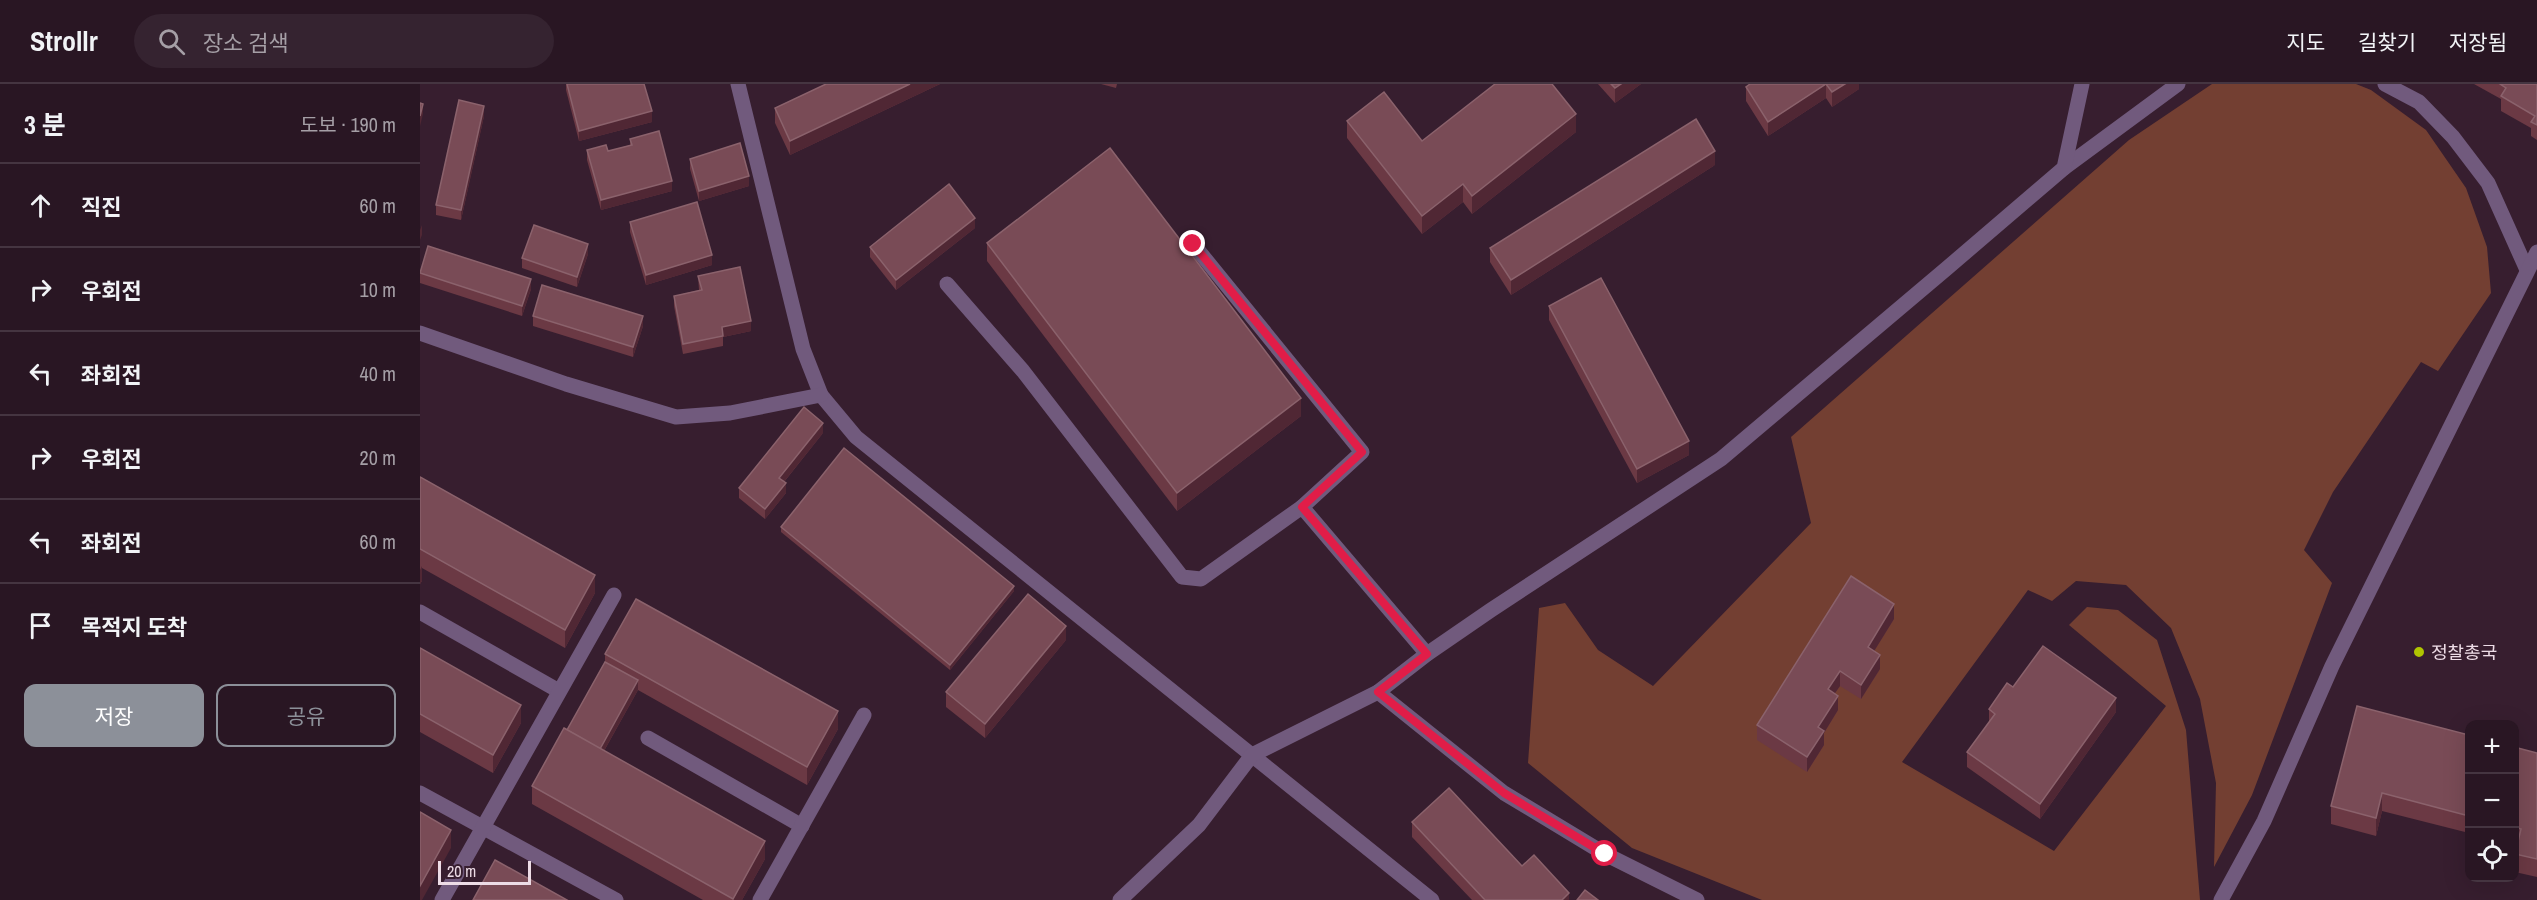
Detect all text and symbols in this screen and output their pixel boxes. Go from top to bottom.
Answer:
search box [134,14,554,68]
text: Strollr [30,22,98,60]
icon: search [155,25,188,58]
text: 장소 검색 [203,28,289,58]
text: 지도 [2286,28,2325,57]
text: 길찾기 [2358,28,2416,57]
text: 저장됨 [2449,28,2507,57]
text: 3 분 [24,107,66,142]
text: 도보 · 190 m [300,111,396,138]
icon: ahead [24,189,57,222]
text: 직진 [81,192,121,222]
text: 60 m [360,192,396,219]
route end [1179,230,1205,256]
icon: right [24,273,57,306]
text: 우회전 [81,276,142,306]
text: 10 m [360,276,396,303]
icon: left [24,357,57,390]
text: 좌회전 [81,360,142,390]
text: 40 m [360,360,396,387]
icon: right [24,441,57,474]
text: 우회전 [81,444,142,474]
text: 20 m [360,444,396,471]
icon: left [24,525,57,558]
text: 좌회전 [81,528,142,558]
text: 60 m [360,528,396,555]
icon: arrive [24,609,57,642]
text: 목적지 도착 [81,612,187,642]
place label: 정찰총국 [2431,640,2497,665]
marker: 정찰총국 [2412,645,2426,659]
button: 저장 [24,684,204,747]
button: 공유 [216,684,396,747]
map controls [2465,720,2519,882]
button: + [2465,720,2519,774]
button: − [2465,774,2519,828]
button: locate [2465,828,2519,882]
route start [1591,840,1617,866]
scale bar [438,858,531,886]
text: 20 m [447,860,476,882]

